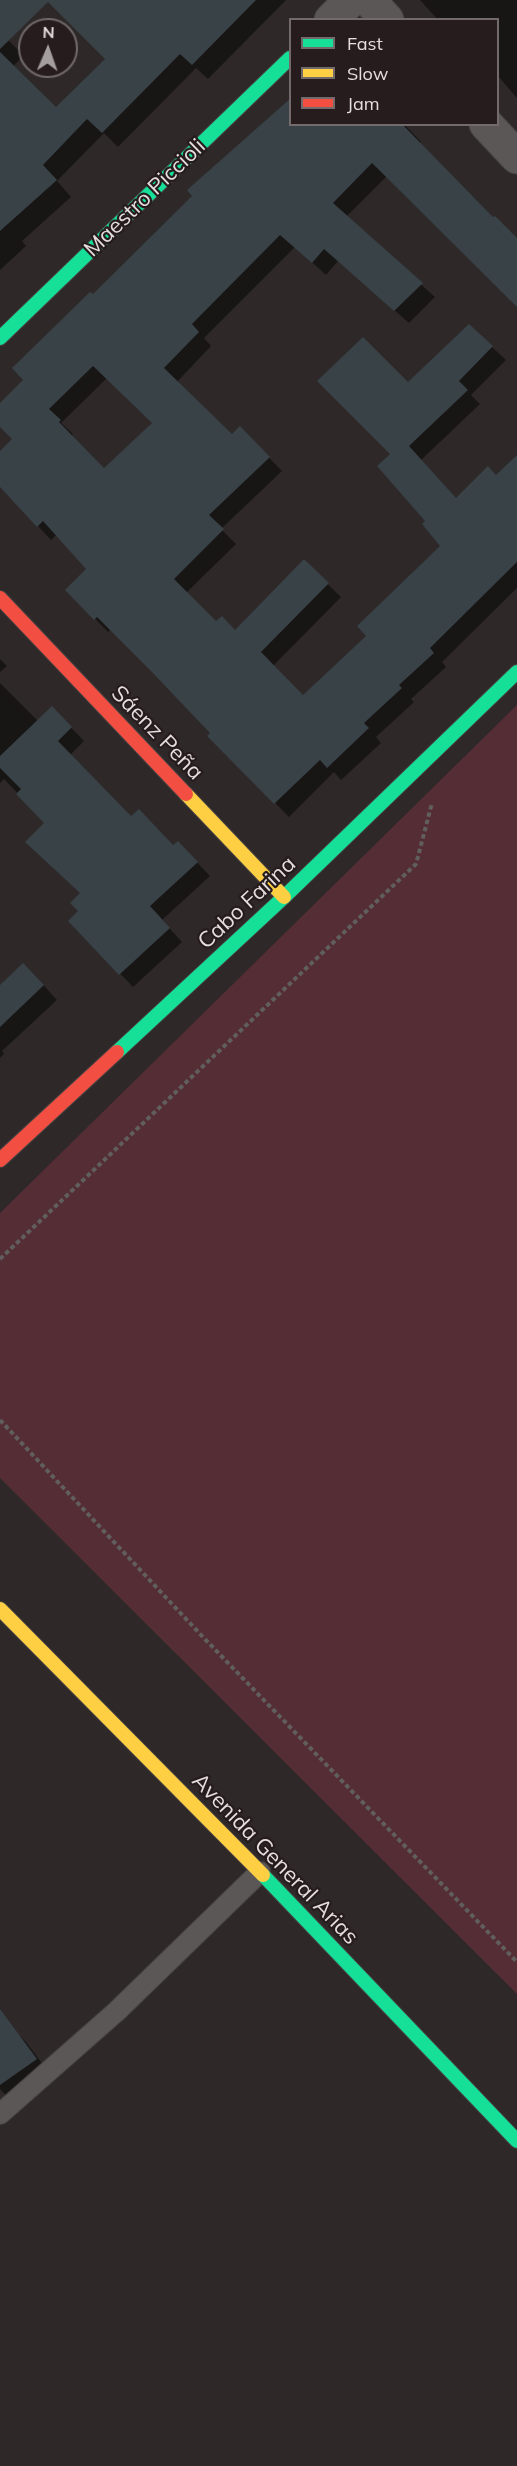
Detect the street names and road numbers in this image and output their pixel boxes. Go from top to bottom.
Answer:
street label: Maestro Piccioli [79,134,211,262]
street label: Sáenz Peña [106,680,208,786]
street label: Cabo Farina [193,851,301,955]
street label: Avenida General Arias [186,1768,364,1950]

